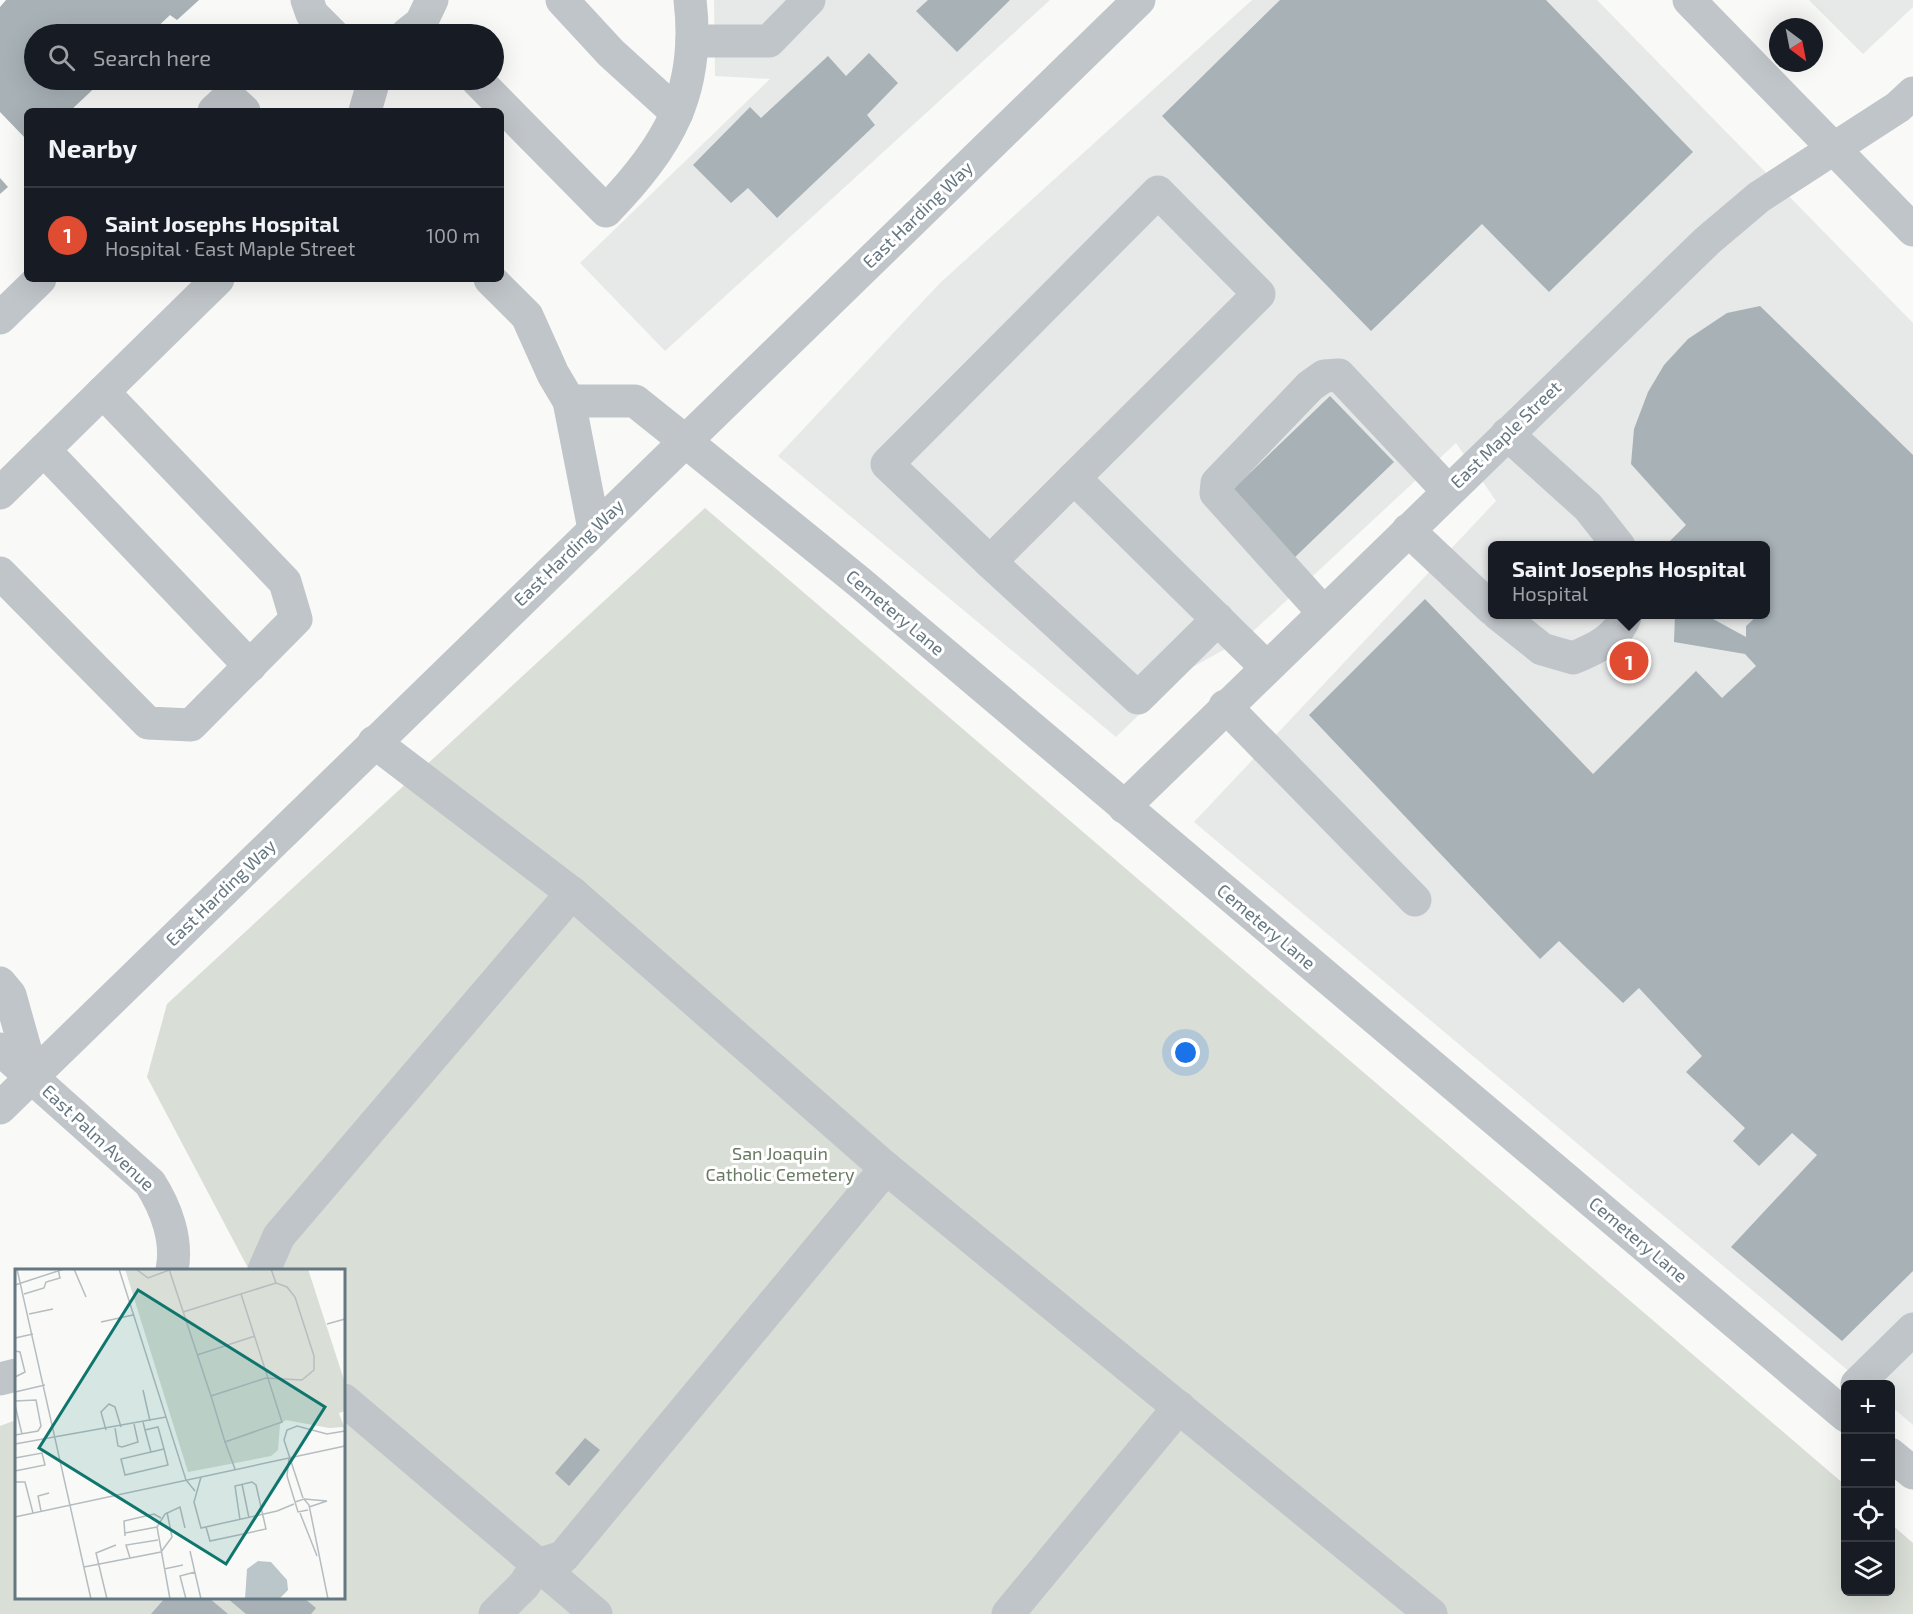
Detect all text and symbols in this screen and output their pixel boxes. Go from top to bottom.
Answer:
north arrow [1769,18,1823,72]
search box [24,24,504,90]
icon: search [45,41,78,74]
text: Search here [93,44,211,70]
text: Nearby [48,132,137,163]
street label: East Harding Way [858,156,977,272]
text: Saint Josephs Hospital [105,210,339,236]
text: 1 [63,223,72,247]
text: 100 m [426,223,480,247]
text: Hospital · East Maple Street [105,236,355,260]
street label: East Maple Street [1445,376,1565,493]
street label: East Harding Way [509,494,628,610]
popup [1488,541,1770,619]
text: Saint Josephs Hospital [1512,555,1746,581]
street label: Cemetery Lane [842,565,949,660]
text: Hospital [1512,581,1588,605]
pin: 1 [1610,638,1648,684]
street label: East Harding Way [161,834,280,950]
street label: Cemetery Lane [1213,879,1320,974]
your location [1171,1038,1200,1067]
street label: East Palm Avenue [38,1080,159,1195]
park label: San Joaquin Catholic Cemetery [706,1142,855,1185]
street label: Cemetery Lane [1585,1192,1692,1287]
inset map [15,1269,345,1599]
map controls [1841,1380,1895,1596]
button: + [1841,1380,1895,1434]
button: − [1841,1434,1895,1488]
button: locate [1841,1488,1895,1542]
button: layers [1841,1542,1895,1596]

